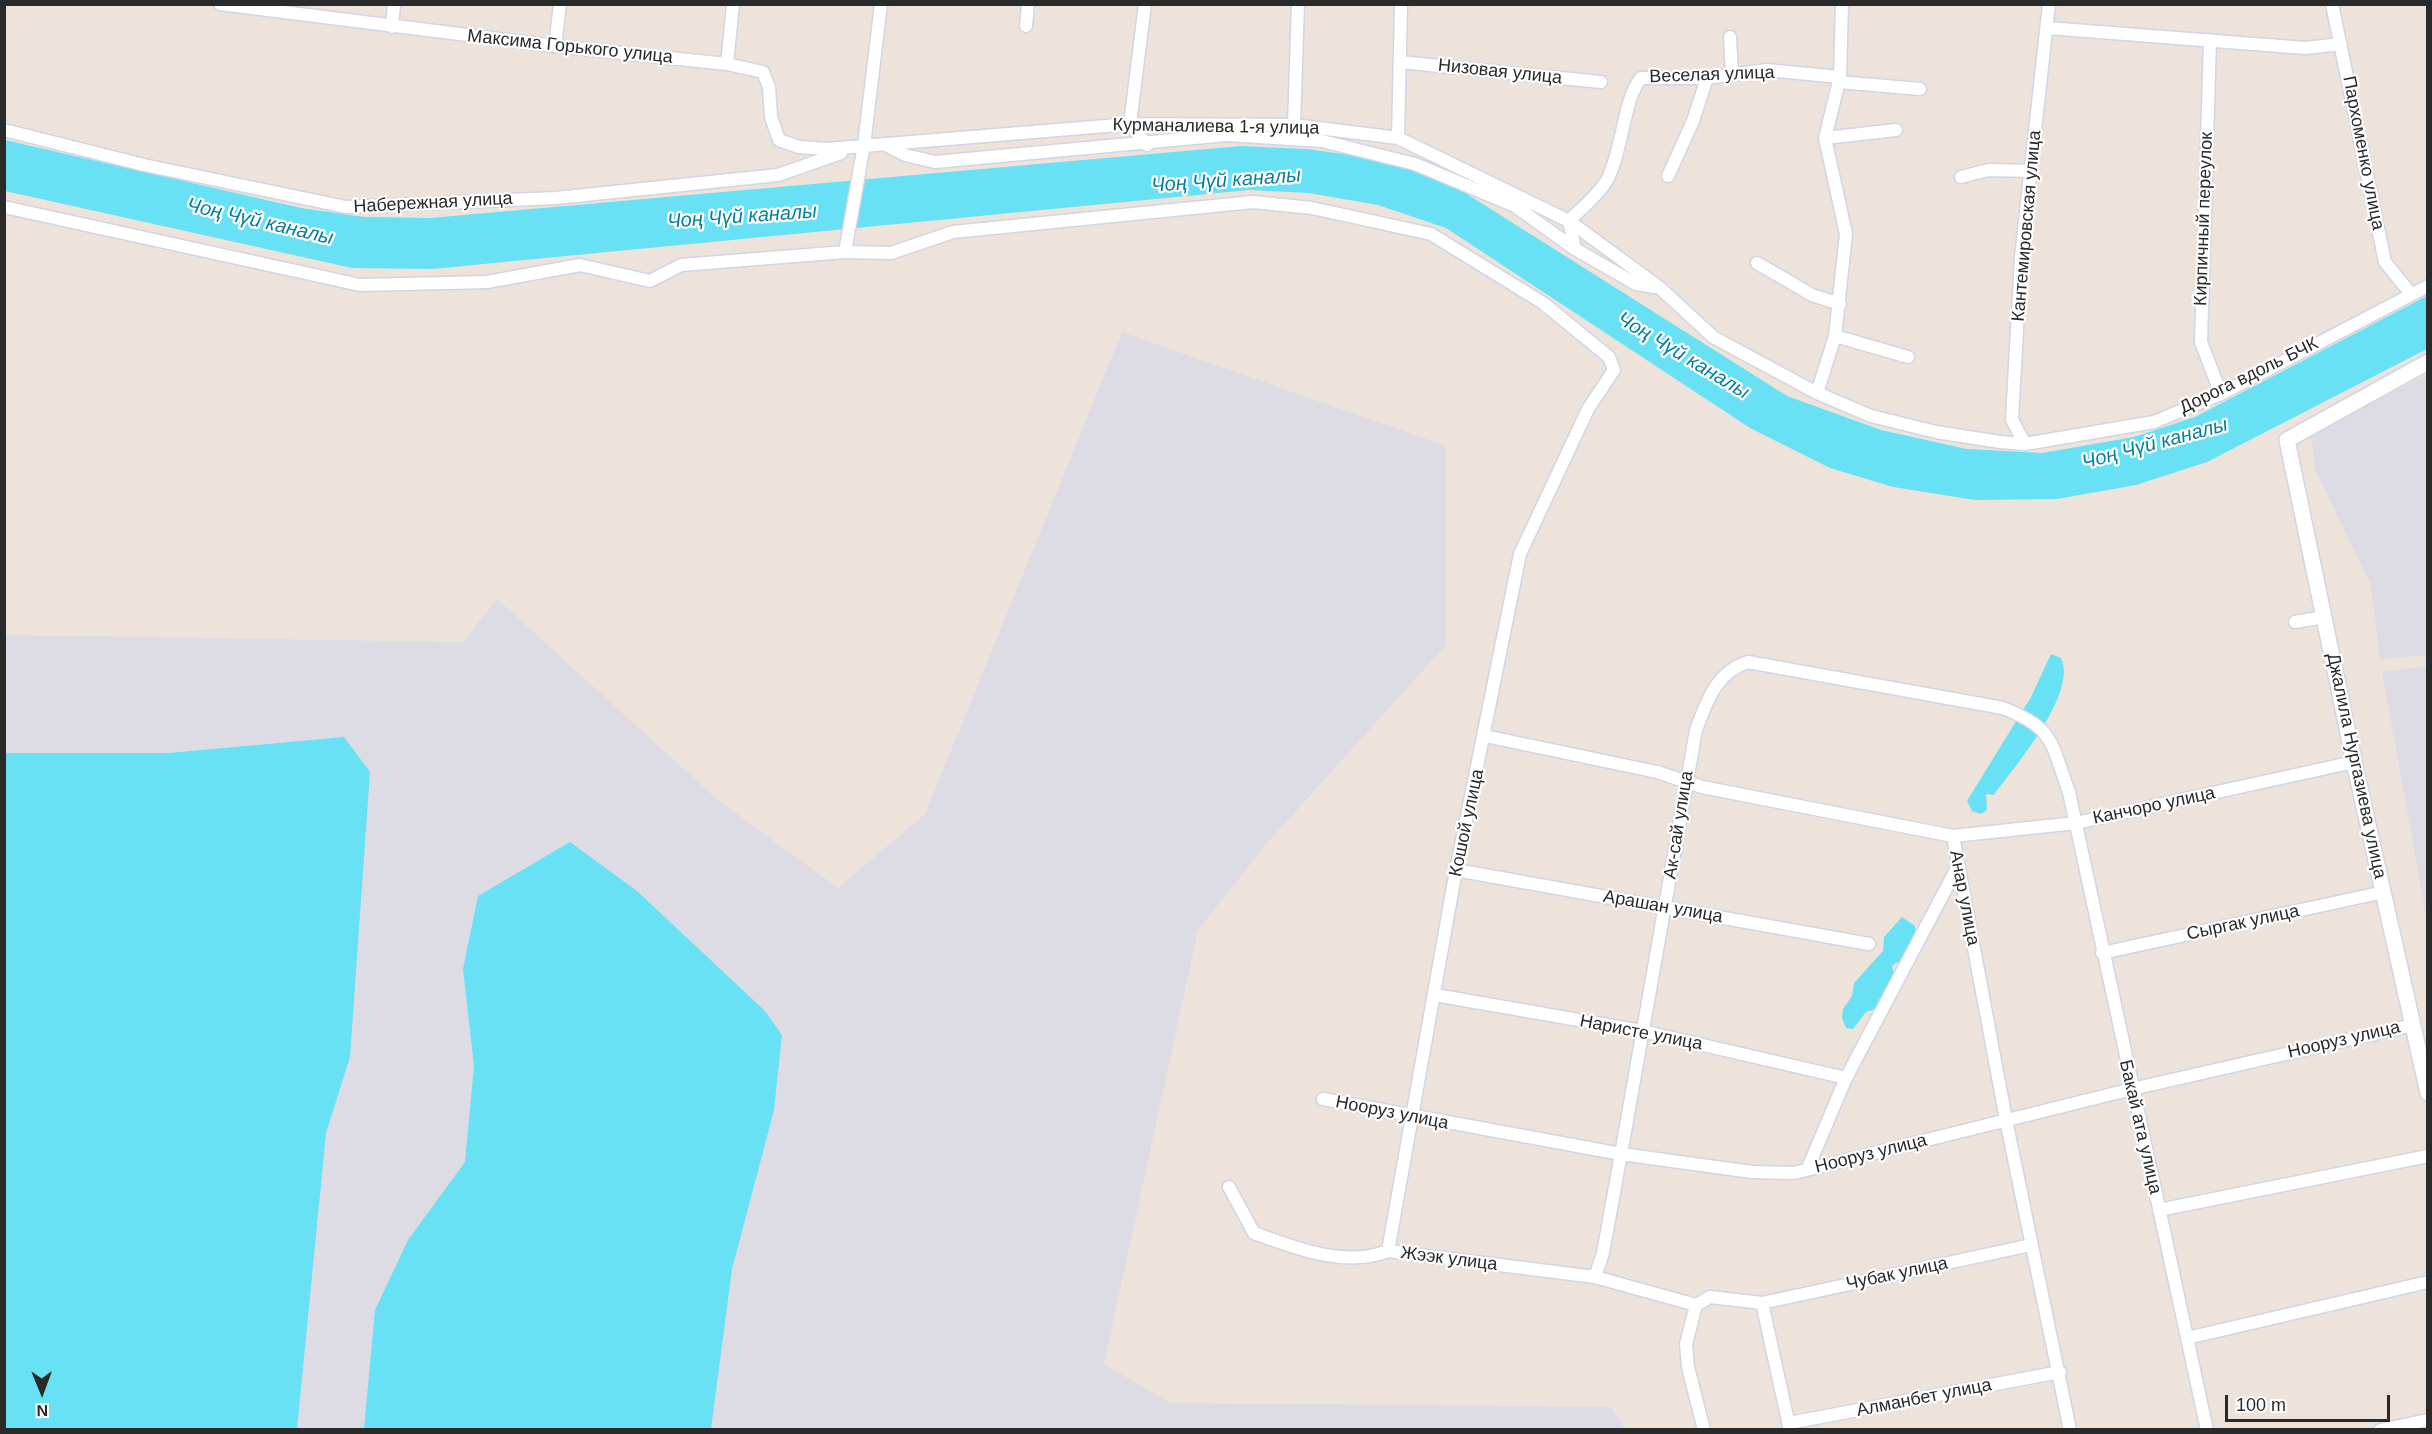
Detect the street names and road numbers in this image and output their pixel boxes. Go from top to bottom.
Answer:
street label: Максима Горького улица [466,25,674,69]
street label: Низовая улица [1437,55,1563,89]
street label: Веселая улица [1649,62,1775,88]
street label: Пархоменко улица [2337,74,2389,232]
street label: Курманалиева 1-я улица [1112,114,1320,140]
street label: Кантемировская улица [2008,130,2046,322]
street label: Кирпичный переулок [2190,131,2218,307]
street label: Набережная улица [353,188,513,218]
street label: Дорога вдоль БЧК [2176,333,2322,419]
street label: Джалила Нургазиева улица [2321,651,2391,881]
street label: Кошой улица [1445,767,1489,879]
street label: Ак-сай улица [1660,769,1698,881]
street label: Канчоро улица [2091,783,2217,829]
street label: Анар улица [1944,849,1984,947]
street label: Арашан улица [1602,886,1724,928]
street label: Сыргак улица [2185,901,2301,945]
street label: Наристе улица [1578,1011,1704,1055]
street label: Нооруз улица [2286,1017,2402,1063]
street label: Бакай ата улица [2114,1058,2166,1196]
street label: Нооруз улица [1334,1091,1450,1135]
street label: Нооруз улица [1813,1130,1929,1178]
street label: Жээк улица [1399,1242,1499,1276]
street label: Чубак улица [1844,1253,1950,1295]
street label: Алманбет улица [1855,1374,1993,1422]

